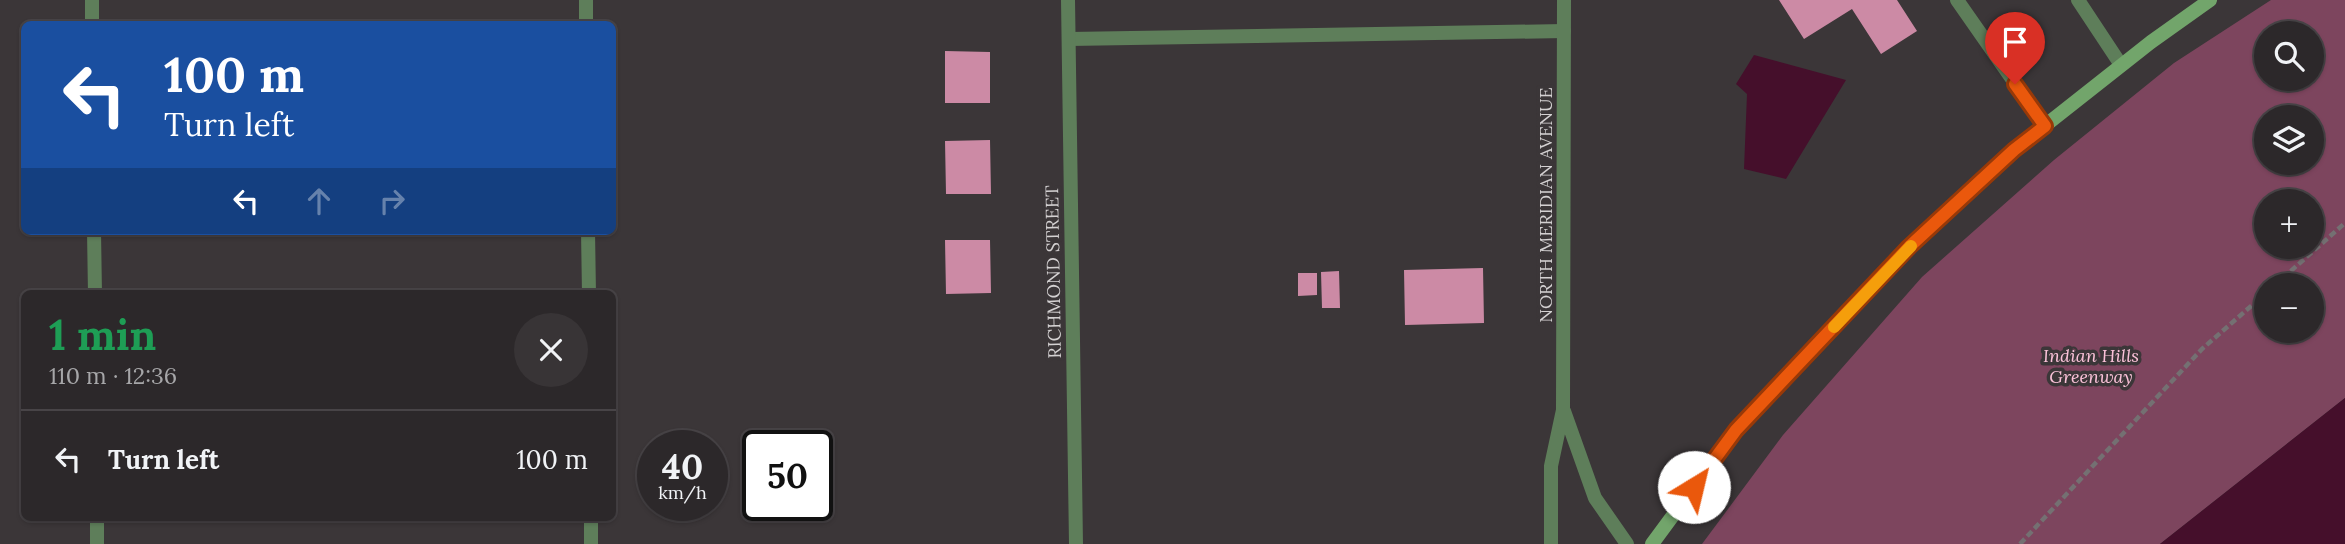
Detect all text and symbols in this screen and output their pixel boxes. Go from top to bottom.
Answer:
pin [1985,12.0,2045,84]
map controls [2254,21,2324,343]
button: search [2254,21,2324,91]
icon: arrive [1996,23,2034,61]
text: 100 m [164,43,304,105]
icon: left [49,49,140,140]
street label: NORTH MERIDIAN AVENUE [1534,87,1557,323]
text: Turn left [164,104,294,145]
button: layers [2254,105,2324,175]
icon: left [227,182,265,220]
icon: ahead [300,182,338,220]
icon: right [373,182,411,220]
street label: RICHMOND STREET [1040,185,1066,359]
button: + [2254,189,2324,259]
button: − [2254,273,2324,343]
text: 1 min [49,308,156,362]
button: close [514,313,588,387]
park label: Indian Hills Greenway [2043,344,2139,388]
text: 110 m · 12:36 [49,361,177,390]
speed limit sign: 50 [742,430,833,521]
icon: left [49,440,87,478]
text: Turn left [108,443,219,476]
text: 100 m [516,443,588,476]
text: 40 [662,444,703,489]
position arrow [1657,450,1731,524]
text: km/h [658,481,707,504]

